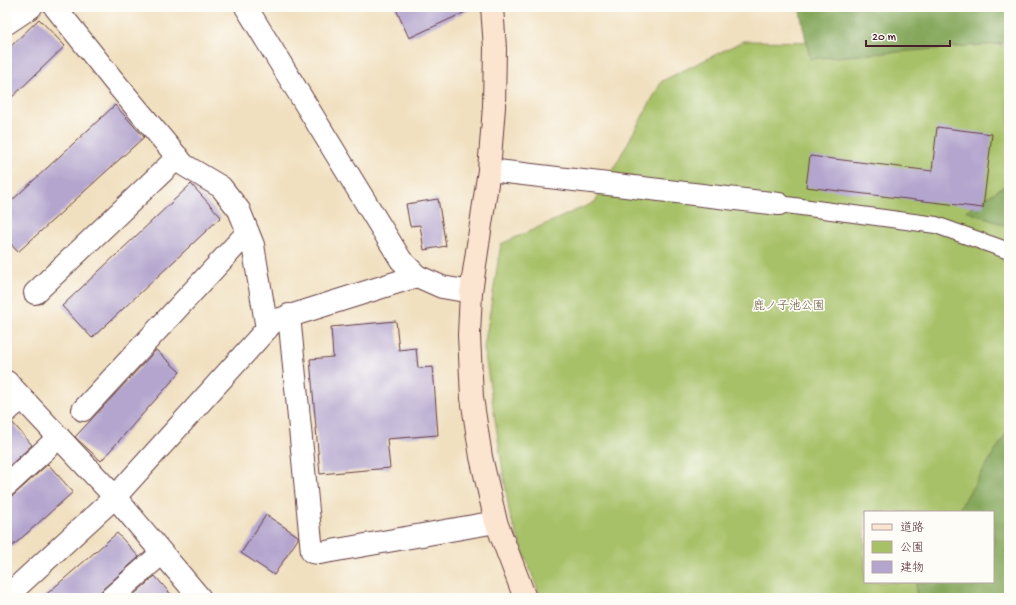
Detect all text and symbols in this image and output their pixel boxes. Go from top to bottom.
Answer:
scale bar [866,22,950,48]
text: 20 m [872,31,897,45]
park label: 鹿ノ子池公園 [753,299,825,314]
legend [864,511,994,583]
text: 道路 [900,521,924,536]
text: 公園 [900,541,924,556]
text: 建物 [900,561,924,576]

